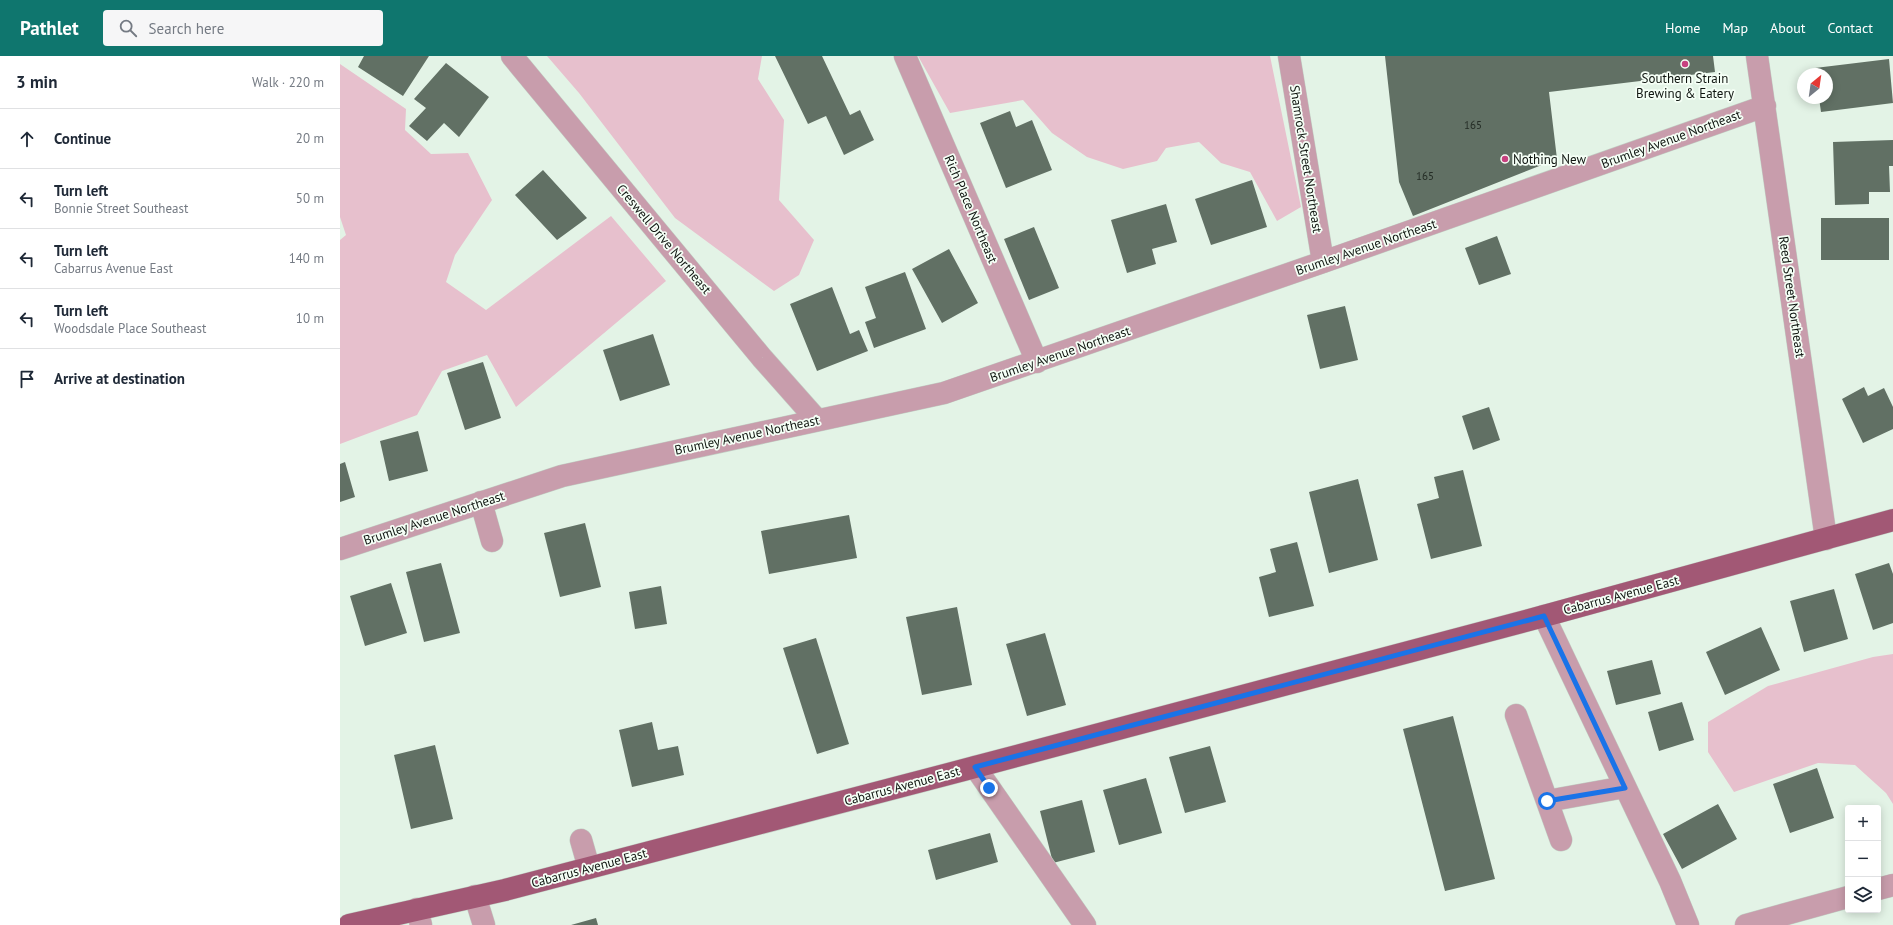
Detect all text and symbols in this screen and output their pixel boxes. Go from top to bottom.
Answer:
search box [103,10,383,46]
text: Pathlet [20,16,79,40]
icon: search [117,17,139,39]
text: Search here [149,19,224,38]
text: Home [1665,19,1700,37]
text: Map [1722,19,1748,37]
text: About [1770,19,1806,37]
text: Contact [1828,19,1873,37]
marker: Southern Strain Brewing & Eatery [1680,59,1690,69]
north arrow [1797,68,1833,104]
place label: Southern Strain Brewing & Eatery [1636,70,1734,102]
text: 3 min [16,71,57,93]
text: Walk · 220 m [252,74,324,91]
street label: Shamrock Street Northeast [1286,84,1326,235]
street label: Brumley Avenue Northeast [1599,106,1744,172]
house number: 165 [1464,118,1482,132]
icon: ahead [16,128,38,150]
text: Continue [54,129,111,148]
text: 20 m [296,130,324,147]
place label: Nothing New [1513,151,1586,168]
street label: Rich Place Northeast [941,152,1002,266]
marker: Nothing New [1500,154,1510,164]
house number: 165 [1416,169,1434,183]
text: Turn left [54,181,108,200]
street label: Creswell Drive Northeast [613,181,715,298]
icon: left [16,188,38,210]
text: 50 m [296,190,324,207]
text: Bonnie Street Southeast [54,200,188,217]
street label: Brumley Avenue Northeast [1294,215,1439,279]
street label: Reed Street Northeast [1775,235,1809,359]
text: Turn left [54,241,108,260]
icon: left [16,248,38,270]
text: 140 m [289,250,324,267]
text: Cabarrus Avenue East [54,260,173,277]
text: Turn left [54,301,108,320]
icon: left [16,308,38,330]
text: 10 m [296,310,324,327]
text: Woodsdale Place Southeast [54,320,206,337]
street label: Brumley Avenue Northeast [988,322,1133,386]
icon: arrive [16,368,38,390]
text: Arrive at destination [54,369,185,388]
street label: Brumley Avenue Northeast [673,411,821,459]
street label: Brumley Avenue Northeast [361,487,507,549]
street label: Cabarrus Avenue East [1561,571,1681,619]
street label: Cabarrus Avenue East [842,762,962,810]
route end [980,779,998,797]
route start [1538,792,1556,810]
map controls [1845,805,1881,913]
button: + [1845,805,1881,841]
button: − [1845,841,1881,877]
street label: Cabarrus Avenue East [529,844,649,892]
button: layers [1845,877,1881,913]

